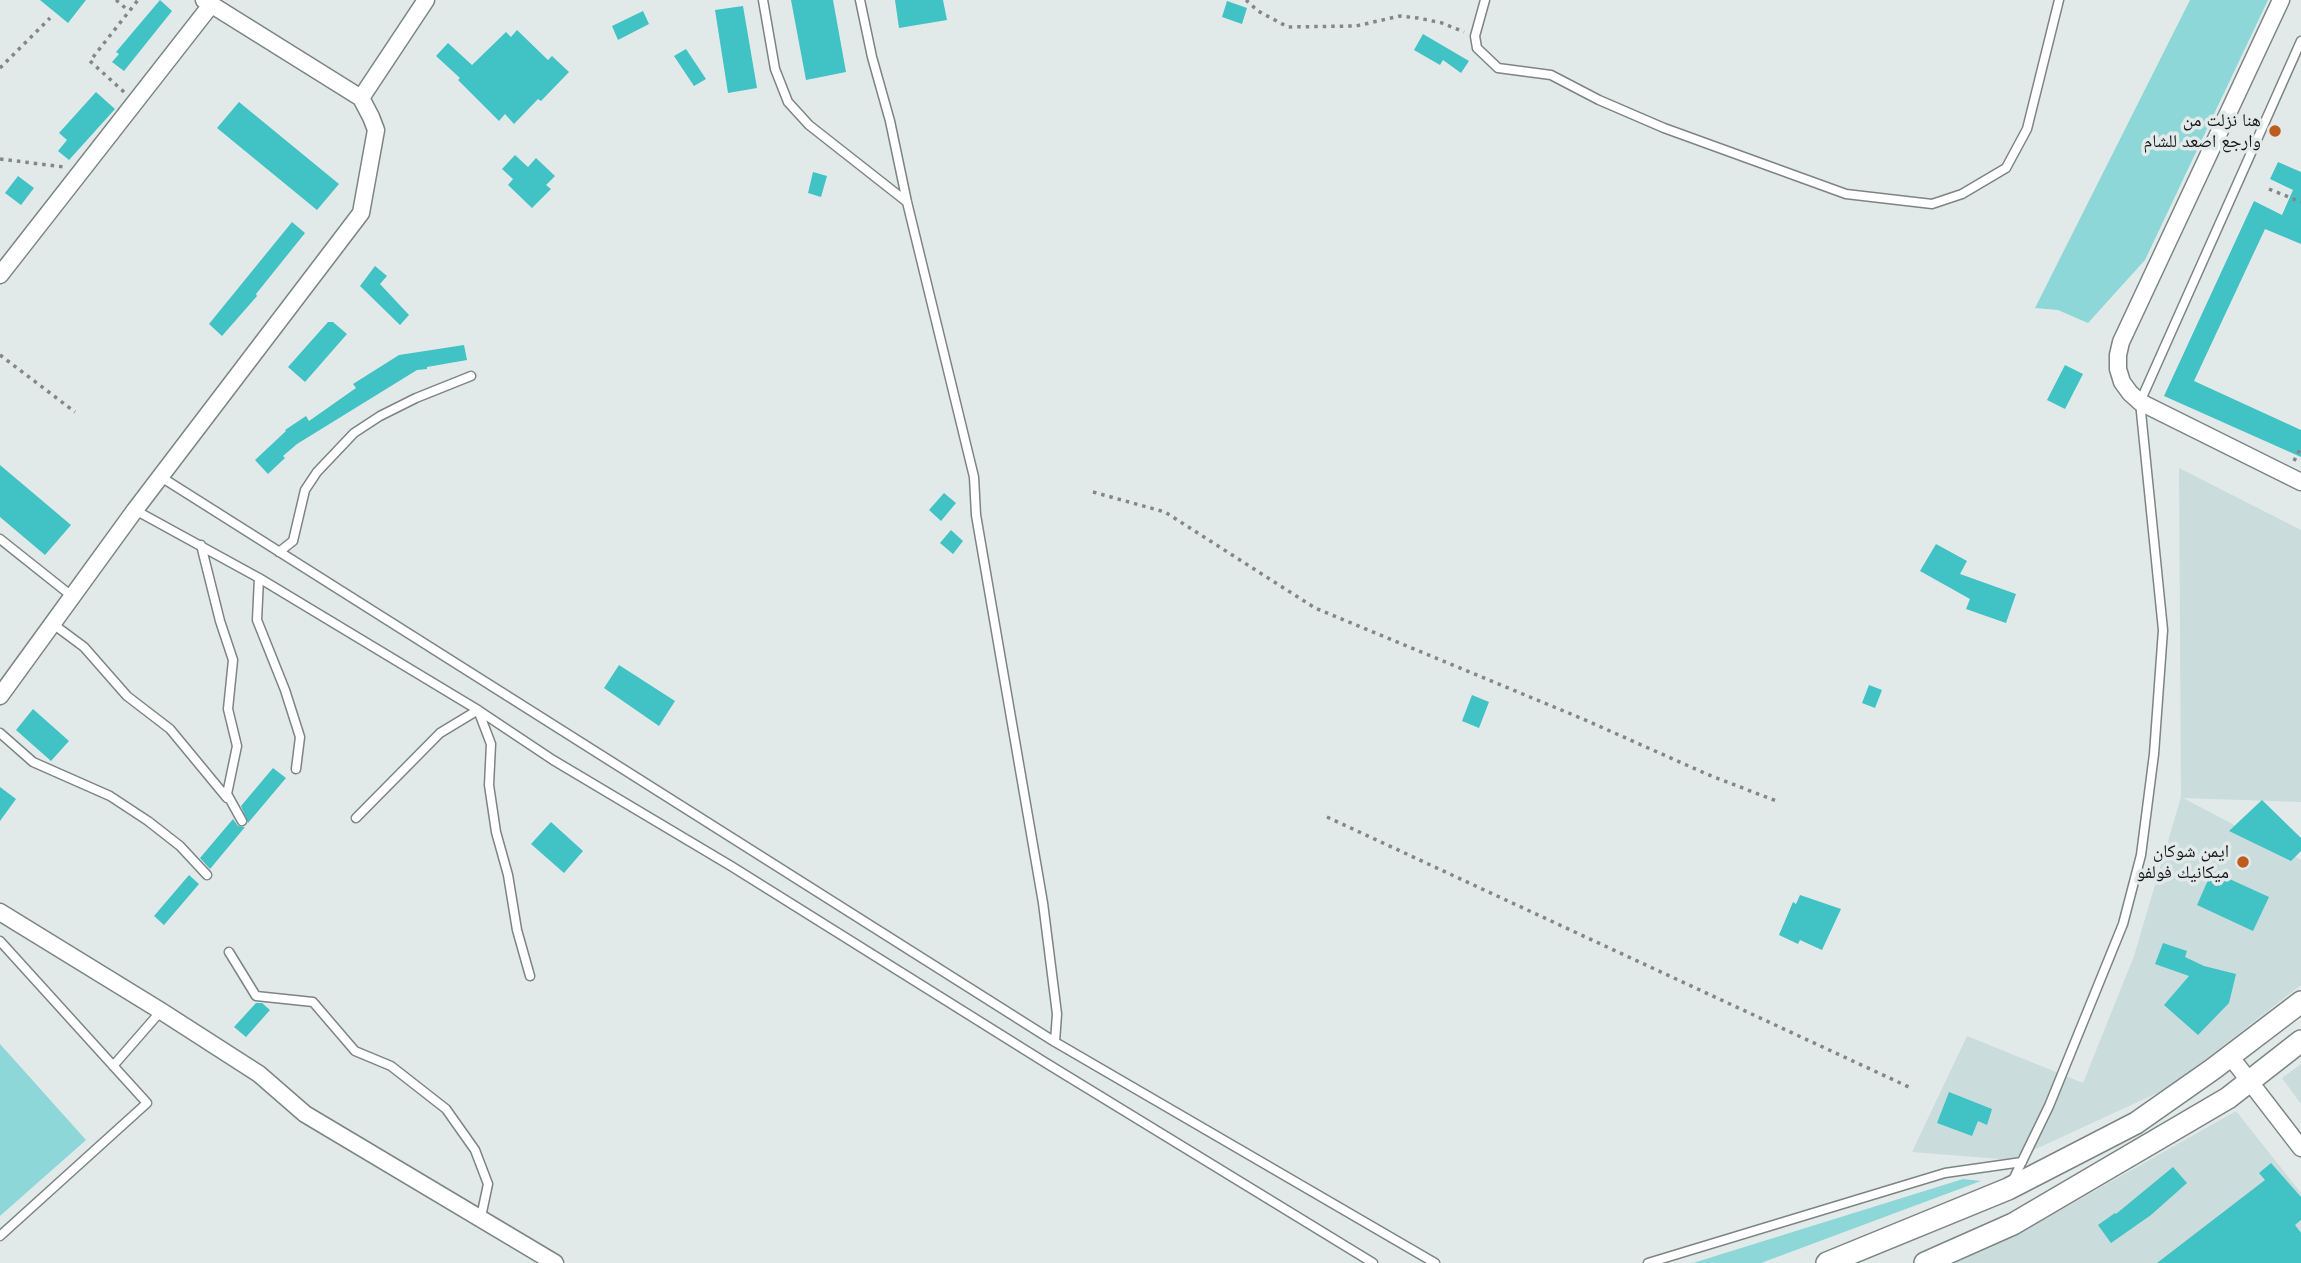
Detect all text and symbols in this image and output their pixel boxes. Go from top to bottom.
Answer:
place label: هنا نزلت من وارجع اصعد للشام [2144,110,2261,152]
marker: هنا نزلت من وارجع اصعد للشام [2267,123,2283,139]
place label: ايمن شوكان ميكانيك فولفو [2137,841,2229,884]
marker: ايمن شوكان ميكانيك فولفو [2235,854,2251,870]

